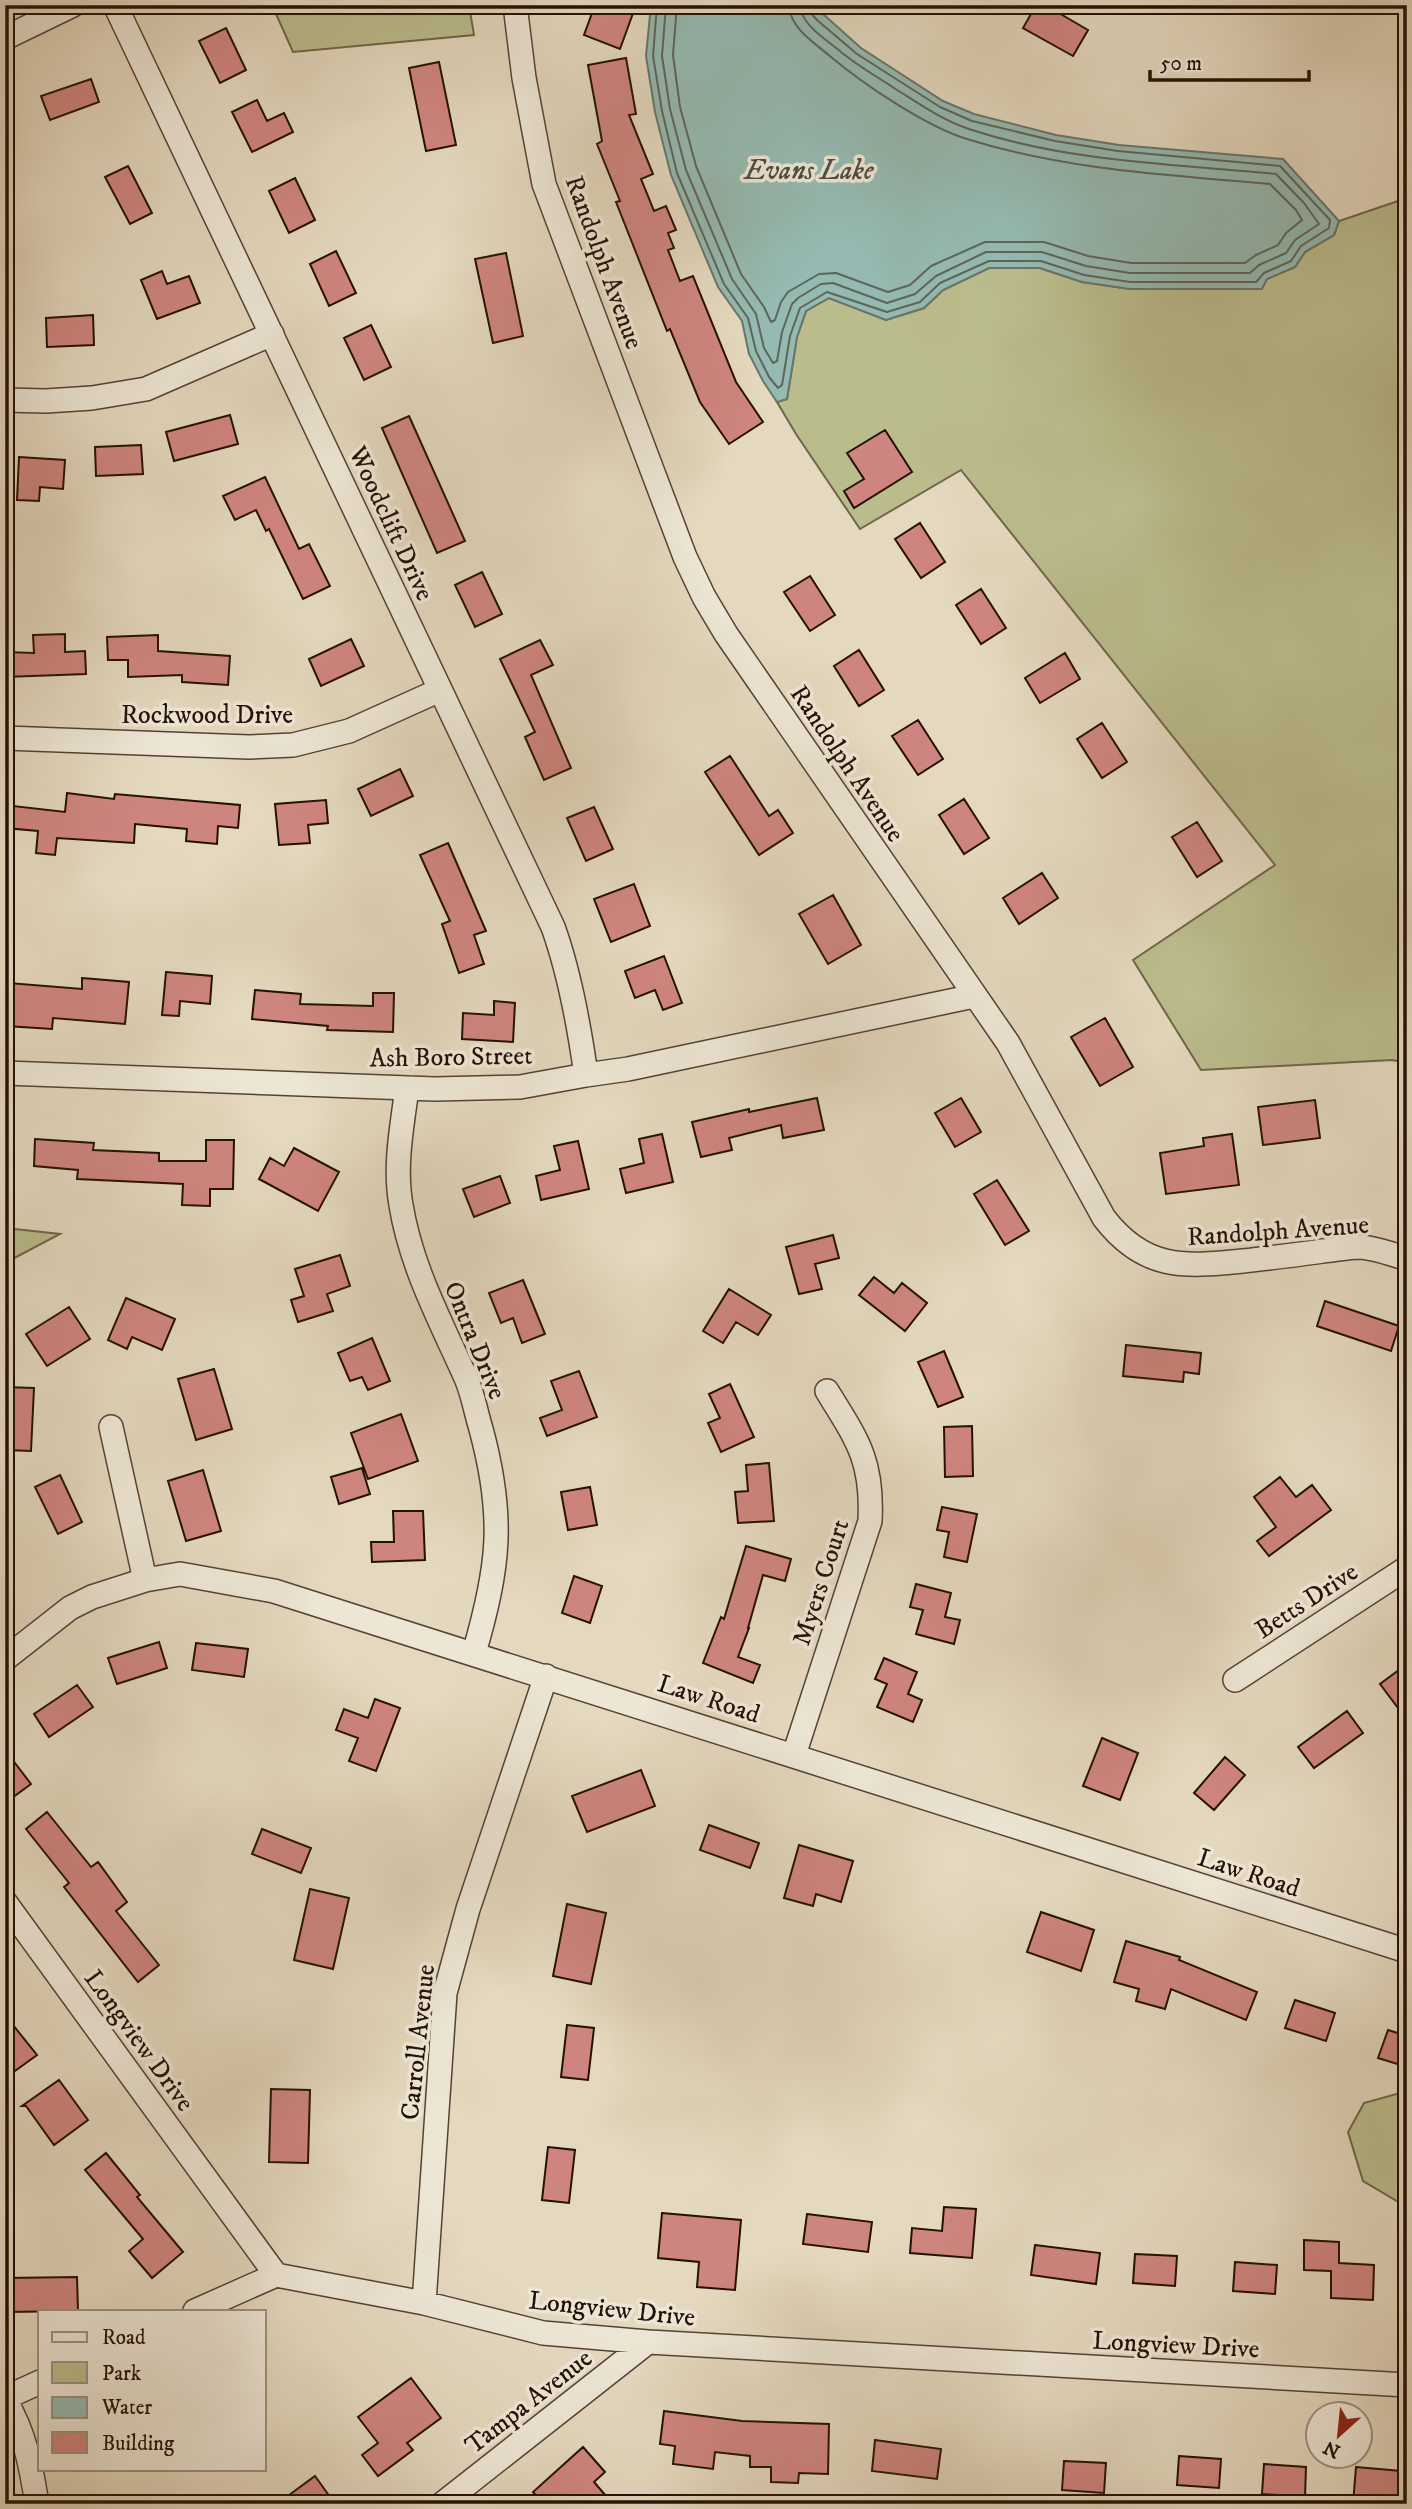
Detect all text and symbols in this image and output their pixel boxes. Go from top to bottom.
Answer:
scale bar [1150,38,1309,82]
text: 50 m [1160,51,1202,77]
water label: Evans Lake [742,153,875,188]
street label: Randolph Avenue [557,171,650,354]
street label: Woodclift Drive [340,440,441,606]
street label: Randolph Avenue [782,679,911,849]
street label: Rockwood Drive [121,699,293,732]
street label: Ash Boro Street [369,1040,533,1075]
street label: Randolph Avenue [1186,1209,1370,1254]
street label: Ontra Drive [436,1277,513,1404]
street label: Myers Court [786,1515,857,1650]
street label: Betts Drive [1249,1556,1364,1647]
street label: Law Road [653,1667,764,1731]
street label: Law Road [1193,1841,1304,1905]
street label: Carroll Avenue [394,1963,443,2122]
street label: Longview Drive [76,1964,201,2118]
street label: Longview Drive [527,2284,697,2335]
legend [38,2310,266,2470]
text: Road [102,2325,146,2351]
street label: Longview Drive [1092,2325,1260,2366]
street label: Tampa Avenue [459,2342,599,2462]
text: Park [102,2361,142,2387]
text: Water [101,2395,152,2421]
north arrow [1304,2400,1374,2470]
text: Building [102,2431,175,2457]
text: N [1319,2435,1344,2463]

